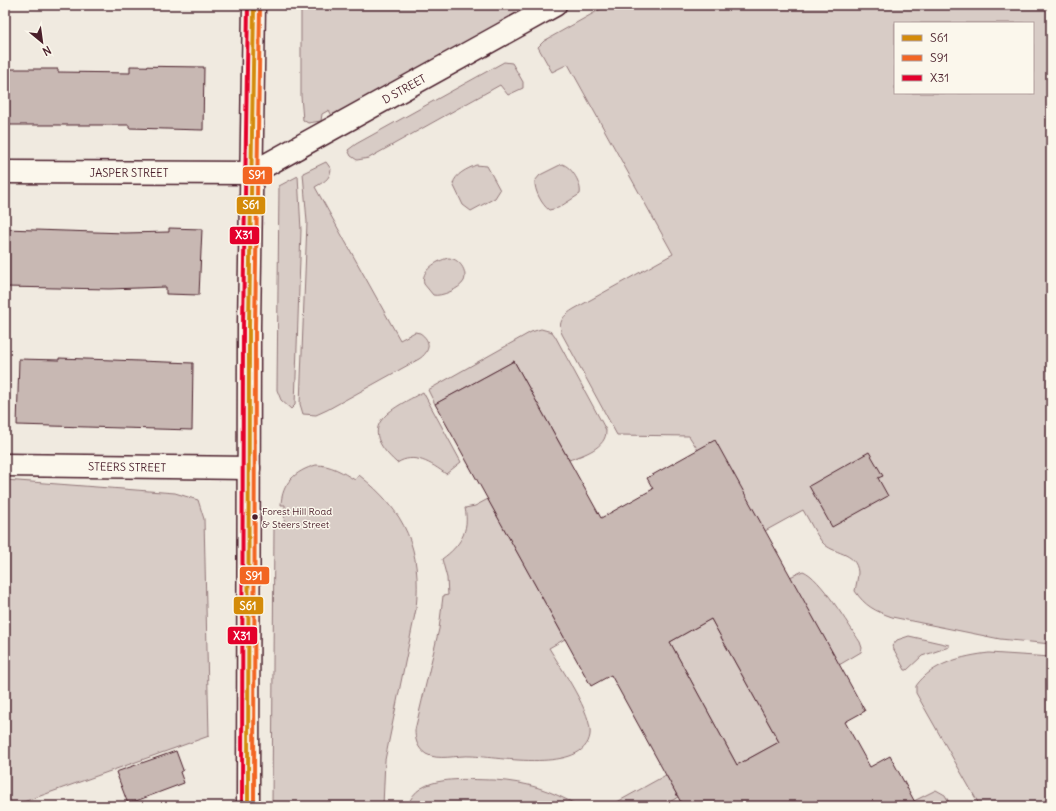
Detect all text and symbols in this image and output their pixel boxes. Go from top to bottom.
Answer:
north arrow [22,22,62,62]
legend [894,22,1034,94]
text: S61 [930,30,948,45]
text: N [40,43,54,59]
text: S91 [930,50,948,65]
text: X31 [930,70,949,85]
street label: D STREET [380,71,429,107]
street label: JASPER STREET [89,166,169,180]
line badge: S91 [242,166,273,185]
text: S91 [249,168,265,182]
line badge: S61 [236,196,266,215]
text: S61 [243,198,259,212]
line badge: X31 [229,226,260,245]
text: X31 [235,228,253,242]
street label: STEERS STREET [88,459,166,475]
place label: Forest Hill Road & Steers Street [262,505,332,531]
marker: Forest Hill Road & Steers Street [250,512,260,522]
line badge: S91 [239,566,270,585]
text: S91 [246,569,262,583]
line badge: S61 [233,596,264,615]
text: S61 [240,599,256,613]
line badge: X31 [227,626,258,645]
text: X31 [233,629,251,643]

